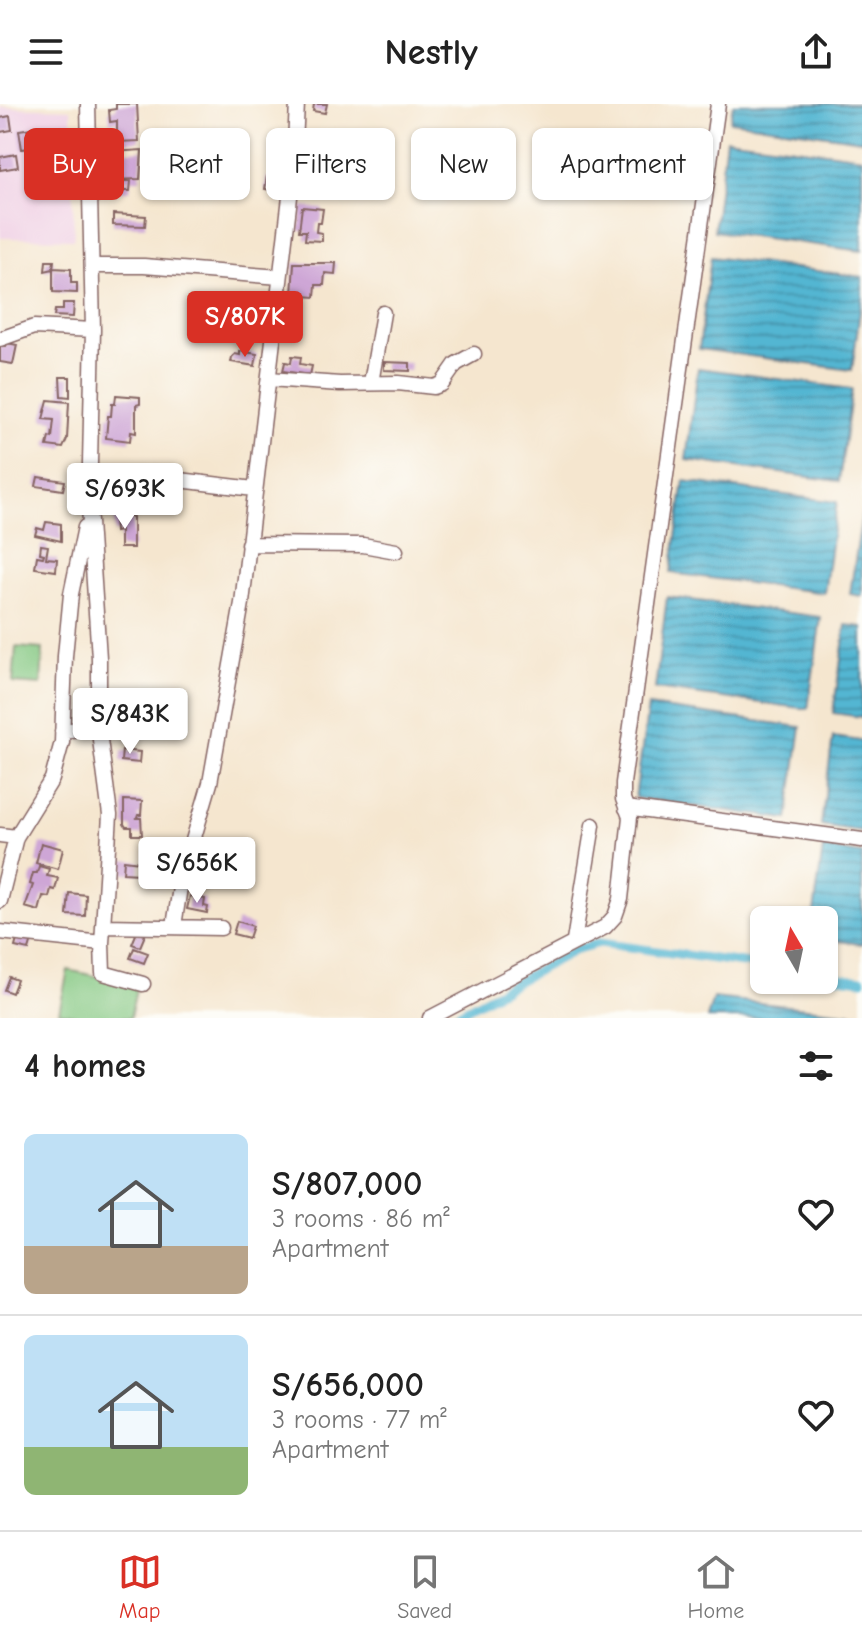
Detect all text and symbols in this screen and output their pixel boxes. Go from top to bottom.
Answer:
icon: menu [24,30,68,74]
icon: share [794,30,838,74]
text: Nestly [384,32,478,73]
chip: Buy [24,128,124,200]
chip: Rent [140,128,250,200]
chip: Filters [266,128,395,200]
chip: New [411,128,516,200]
chip: Apartment [532,128,713,200]
pin: S/807K [180,291,310,359]
text: S/807K [205,302,285,332]
pin: S/693K [60,463,190,531]
text: S/693K [85,474,165,504]
pin: S/843K [65,688,195,756]
text: S/843K [91,699,169,729]
pin: S/656K [132,837,262,905]
text: S/656K [156,848,238,878]
north arrow [750,906,838,994]
map controls [750,906,838,994]
icon: filters [794,1044,838,1088]
text: 4 homes [24,1046,146,1086]
text: S/807,000 [272,1164,422,1204]
icon: home [88,1166,184,1262]
icon: heart [794,1192,838,1236]
text: 3 rooms · 86 m² [272,1204,450,1234]
text: Apartment [272,1234,388,1264]
text: S/656,000 [272,1365,424,1405]
icon: home [88,1367,184,1463]
icon: heart [794,1393,838,1437]
text: 3 rooms · 77 m² [272,1405,447,1435]
text: Apartment [272,1435,388,1465]
tab: Map [118,1550,162,1624]
tab: Saved [397,1550,452,1624]
tab: Home [687,1550,744,1624]

